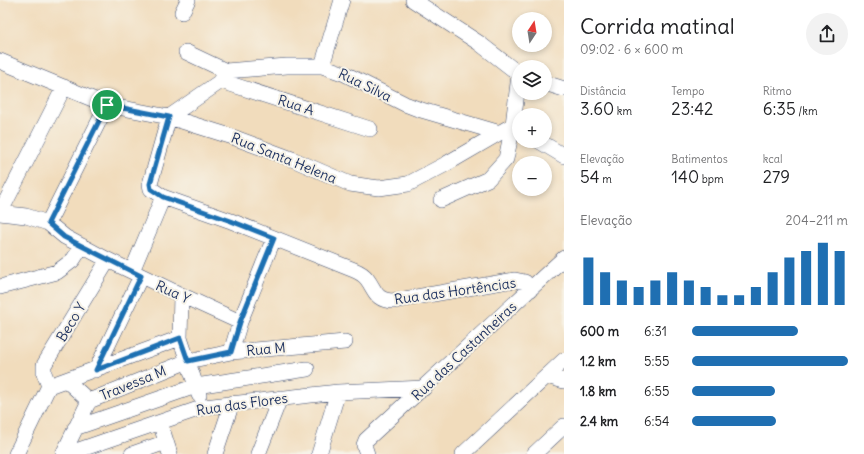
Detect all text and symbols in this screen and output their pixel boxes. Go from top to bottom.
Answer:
north arrow [512,12,552,52]
map controls [512,12,552,196]
text: Corrida matinal [580,12,735,40]
button: share [806,13,848,55]
text: 09:02 · 6 × 600 m [580,41,683,58]
button: layers [512,60,552,100]
street label: Rua Silva [335,64,395,106]
text: Distância [580,84,626,98]
text: Tempo [671,84,704,98]
text: Ritmo [763,84,792,98]
pin [90,88,124,122]
street label: Rua A [275,91,317,119]
icon: arrive [96,94,118,116]
text: 3.60 [580,98,614,120]
text: 23:42 [671,98,713,120]
text: 6:35 [763,98,796,120]
text: km [614,104,632,118]
text: /km [796,104,818,118]
button: + [512,108,552,148]
street label: Rua Santa Helena [229,129,339,187]
text: Elevação [580,152,624,166]
text: Batimentos [671,152,728,166]
text: kcal [763,152,782,166]
button: − [512,156,552,196]
text: 54 [580,166,600,188]
text: 140 [671,166,699,188]
text: 279 [763,166,790,188]
text: m [600,172,612,186]
text: bpm [699,172,724,186]
text: Elevação [580,212,632,229]
text: 204–211 m [785,212,848,229]
street label: Rua das Hortências [393,274,517,308]
street label: Rua Y [153,276,193,308]
street label: Rua das Castanheiras [408,298,520,404]
street label: Beco Y [52,299,90,345]
text: 600 m [580,323,619,340]
text: 6:31 [644,323,667,340]
street label: Rua M [245,338,287,360]
text: 1.2 km [580,353,616,370]
text: 5:55 [644,353,669,370]
street label: Travessa M [97,362,169,404]
text: 1.8 km [580,383,616,400]
text: 6:55 [644,383,669,400]
street label: Rua das Flores [195,389,289,419]
text: 2.4 km [580,413,618,430]
text: 6:54 [644,413,669,430]

